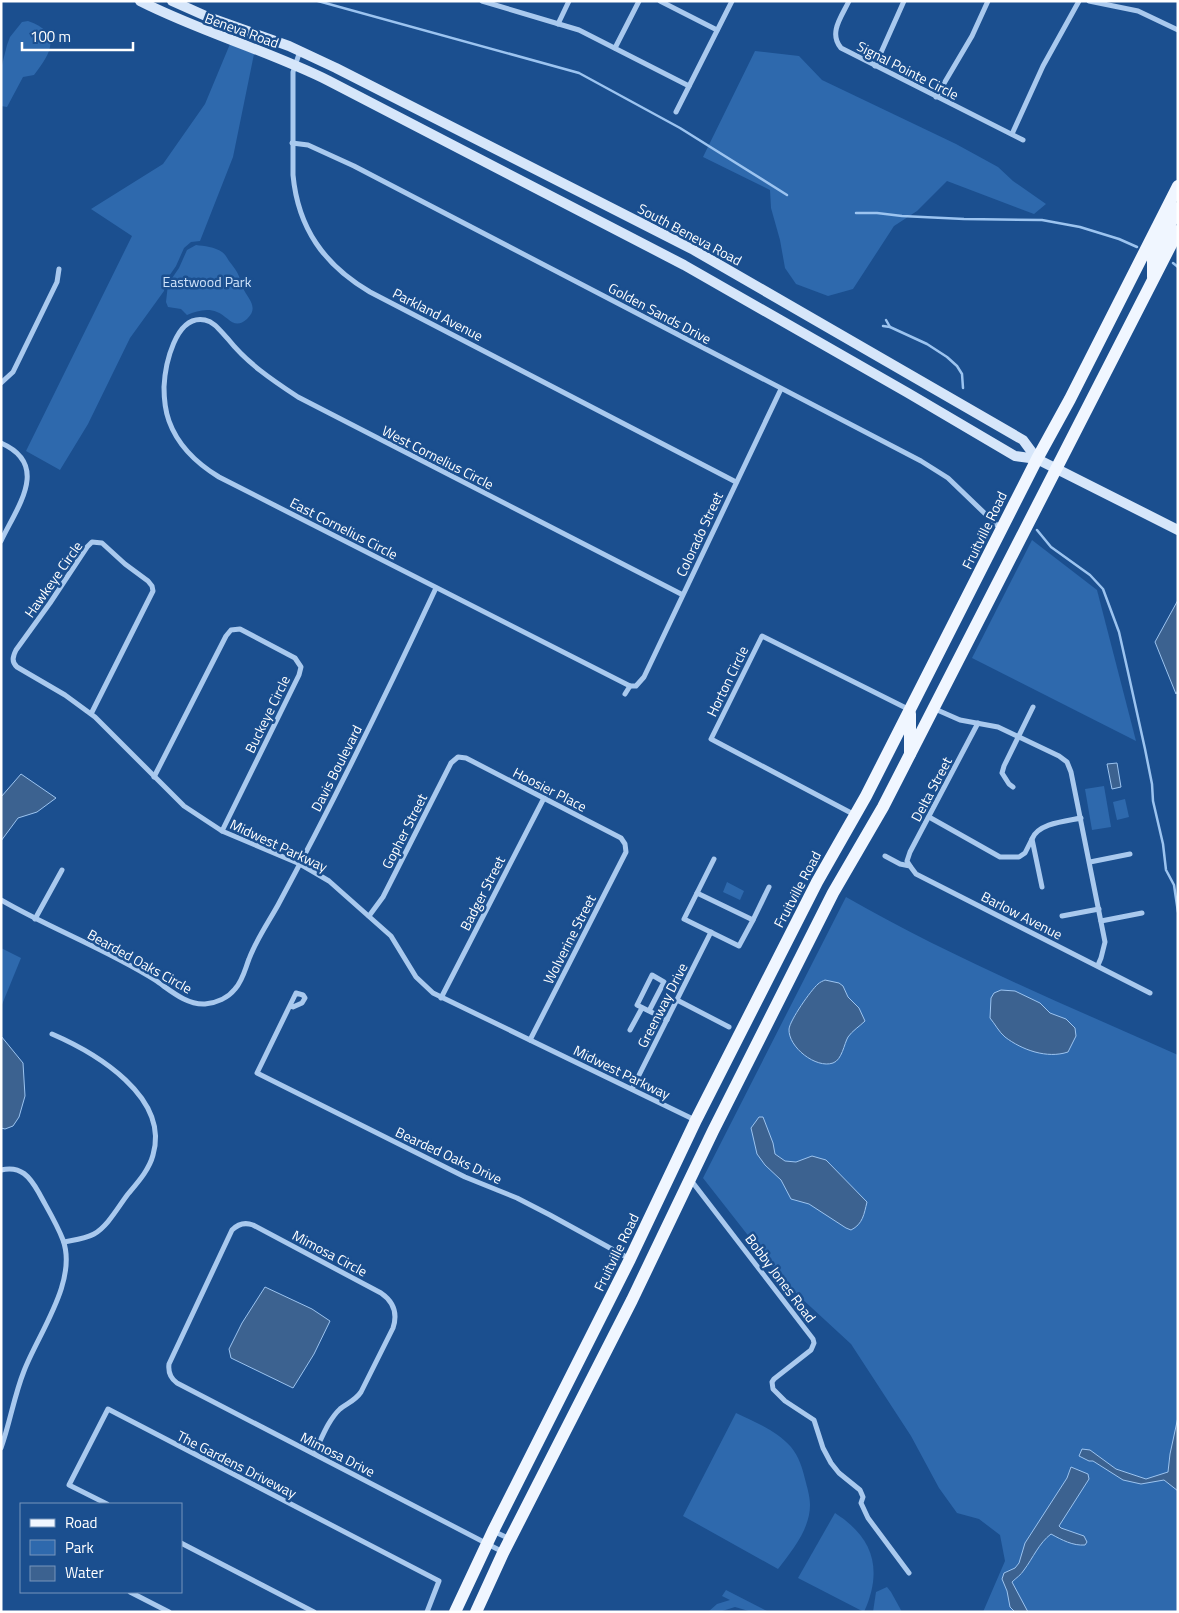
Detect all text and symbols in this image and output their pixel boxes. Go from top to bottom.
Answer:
street label: Beneva Road [202,7,282,53]
scale bar [22,20,134,52]
text: 100 m [30,25,71,48]
street label: Signal Pointe Circle [853,35,963,105]
street label: South Beneva Road [634,198,746,270]
park label: Eastwood Park [163,271,252,292]
street label: Golden Sands Drive [605,277,715,349]
street label: Parkland Avenue [389,282,487,346]
street label: West Cornelius Circle [378,420,498,494]
street label: Colorado Street [670,488,728,580]
street label: Fruitville Road [956,488,1012,572]
street label: East Cornelius Circle [286,492,402,564]
street label: Hawkeye Circle [19,536,87,622]
street label: Horton Circle [701,642,753,720]
street label: Buckeye Circle [239,672,295,756]
street label: Davis Boulevard [305,721,367,815]
street label: Delta Street [905,753,957,825]
street label: Hoosier Place [509,761,591,817]
street label: Gopher Street [376,790,432,872]
street label: Midwest Parkway [227,813,331,877]
street label: Fruitville Road [768,847,826,931]
street label: Badger Street [454,852,510,934]
street label: Barlow Avenue [978,886,1066,944]
street label: Wolverine Street [537,890,601,987]
street label: Bearded Oaks Circle [84,924,196,998]
street label: Greenway Drive [632,959,692,1051]
street label: Midwest Parkway [570,1039,674,1105]
street label: Bearded Oaks Drive [392,1121,506,1189]
street label: Fruitville Road [588,1210,644,1294]
street label: Mimosa Circle [289,1224,371,1282]
street label: Bobby Jones Road [741,1229,821,1327]
street label: The Gardens Driveway [174,1425,301,1503]
street label: Mimosa Drive [297,1426,379,1482]
legend [20,1503,182,1593]
text: Road [65,1511,97,1534]
text: Park [65,1536,94,1559]
text: Water [65,1561,104,1584]

